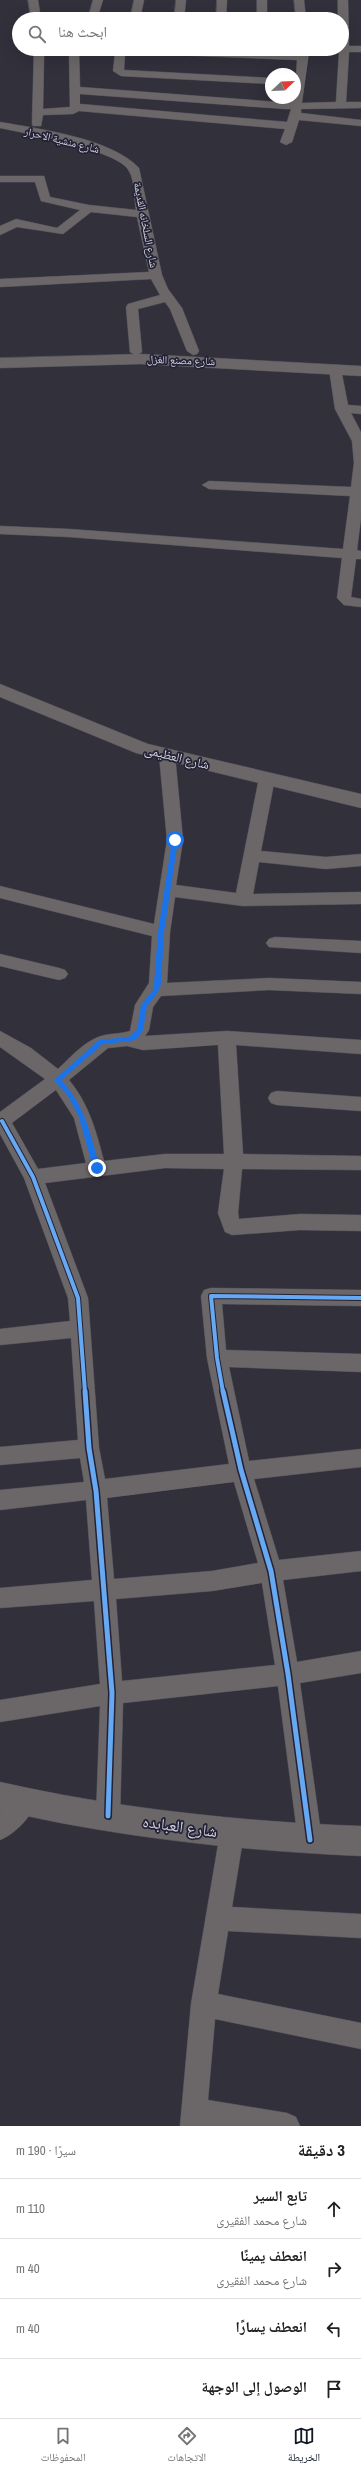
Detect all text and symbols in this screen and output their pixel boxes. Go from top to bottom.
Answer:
search box [12,12,349,56]
text: ابحث هنا [58,21,107,42]
icon: search [26,23,48,45]
north arrow [265,68,301,104]
street label: شارع منشية الاحرار [22,124,101,156]
street label: شارع السلخانه القديمة [131,181,161,269]
street label: شارع مصنع الغزل [147,352,215,368]
street label: شارع العظيمى [143,741,211,774]
route start [166,831,184,849]
route end [88,1159,106,1177]
street label: شارع العبابده [141,1810,219,1842]
text: 3 دقيقة [298,2138,345,2161]
text: سيرًا · 190 m [16,2142,76,2159]
text: تابع السير [254,2185,307,2206]
icon: ahead [323,2198,345,2220]
text: 110 m [16,2200,45,2217]
text: شارع محمد الفقيرى [216,2212,307,2229]
text: انعطف يمينًا [240,2245,307,2266]
icon: right [323,2258,345,2280]
text: 40 m [16,2260,40,2277]
text: شارع محمد الفقيرى [216,2272,307,2289]
text: انعطف يسارًا [236,2316,307,2337]
icon: left [323,2318,345,2340]
text: 40 m [16,2320,40,2337]
text: الوصول إلى الوجهة [202,2376,307,2397]
icon: arrive [323,2378,345,2400]
tab: المحفوظات [41,2425,86,2468]
tab: الاتجاهات [167,2425,206,2468]
tab: الخريطة [288,2425,320,2468]

